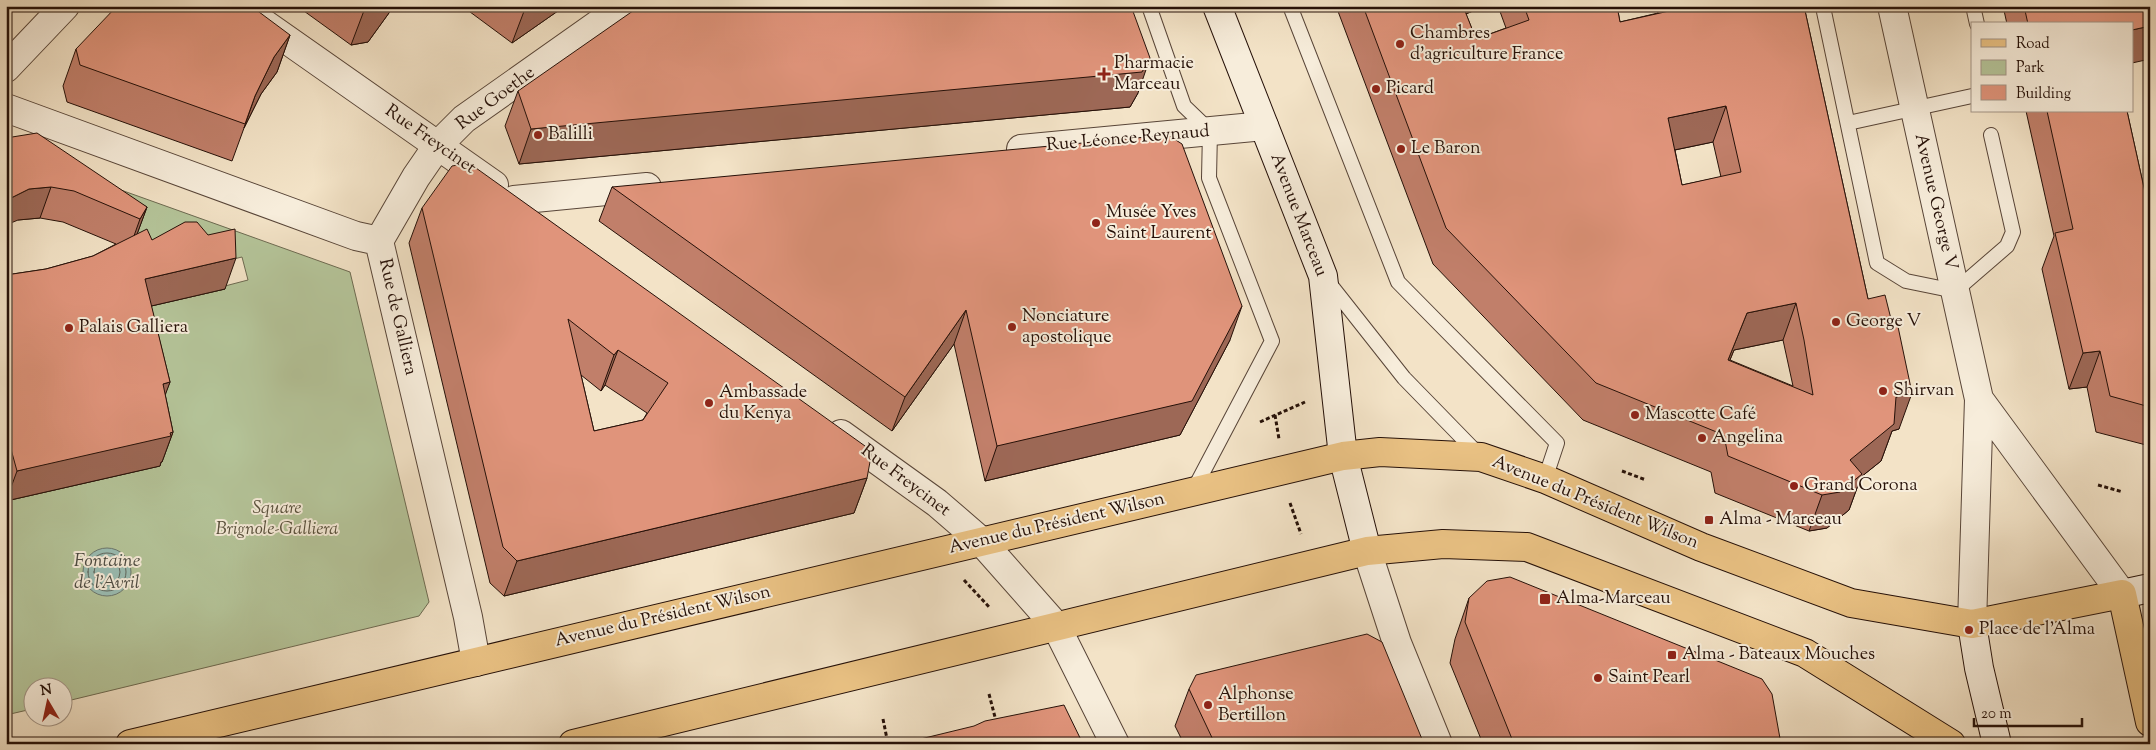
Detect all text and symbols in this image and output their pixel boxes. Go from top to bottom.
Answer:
place label: Chambres d'agriculture France [1410,21,1563,68]
legend [1971,22,2134,112]
text: Road [2016,34,2050,55]
marker: Chambres d'agriculture France [1394,38,1406,50]
place label: Pharmacie Marceau [1114,51,1194,98]
text: Park [2016,58,2045,79]
street label: Rue Goethe [451,61,541,137]
marker: Pharmacie Marceau [1098,68,1110,80]
place label: Picard [1386,76,1434,102]
marker: Picard [1370,83,1382,95]
text: Building [2016,84,2071,105]
street label: Rue Freycinet [379,99,481,181]
street label: Rue Léonce Reynaud [1045,119,1211,159]
place label: Balilli [548,122,593,148]
marker: Balilli [532,129,544,141]
street label: Avenue George V [1907,131,1963,273]
place label: Le Baron [1411,136,1481,162]
marker: Le Baron [1395,143,1407,155]
street label: Avenue Marceau [1263,150,1333,280]
place label: Musée Yves Saint Laurent [1106,200,1212,247]
marker: Musée Yves Saint Laurent [1090,217,1102,229]
street label: Rue de Galliera [371,256,423,378]
place label: Nonciature apostolique [1022,304,1112,351]
place label: George V [1846,309,1922,335]
place label: Palais Galliera [79,315,188,341]
marker: George V [1830,316,1842,328]
marker: Nonciature apostolique [1006,321,1018,333]
marker: Palais Galliera [63,322,75,334]
place label: Shirvan [1893,378,1955,404]
place label: Ambassade du Kenya [719,380,807,427]
marker: Shirvan [1877,385,1889,397]
marker: Ambassade du Kenya [703,397,715,409]
place label: Mascotte Café [1645,402,1756,428]
marker: Mascotte Café [1629,409,1641,421]
place label: Angelina [1712,425,1783,451]
marker: Angelina [1696,432,1708,444]
street label: Rue Freycinet [855,439,955,523]
street label: Avenue du Président Wilson [1488,450,1703,557]
place label: Grand Corona [1804,473,1918,499]
marker: Grand Corona [1788,480,1800,492]
street label: Avenue du Président Wilson [947,486,1168,561]
park label: Square Brignole-Galliera [216,496,338,543]
place label: Alma - Marceau [1719,507,1842,533]
marker: Alma - Marceau [1703,514,1715,526]
water label: Fontaine de l'Avril [74,548,141,597]
street label: Avenue du Président Wilson [553,579,774,654]
place label: Alma-Marceau [1556,586,1671,612]
marker: Alma-Marceau [1538,592,1552,606]
place label: Place de l'Alma [1979,617,2095,643]
marker: Place de l'Alma [1963,624,1975,636]
place label: Alma - Bateaux Mouches [1682,642,1875,668]
marker: Alma - Bateaux Mouches [1666,649,1678,661]
place label: Saint Pearl [1608,665,1690,691]
marker: Saint Pearl [1592,672,1604,684]
north arrow [22,678,72,728]
text: N [39,680,53,702]
place label: Alphonse Bertillon [1218,682,1294,729]
scale bar [1974,695,2081,727]
marker: Alphonse Bertillon [1202,699,1214,711]
text: 20 m [1981,704,2012,725]

